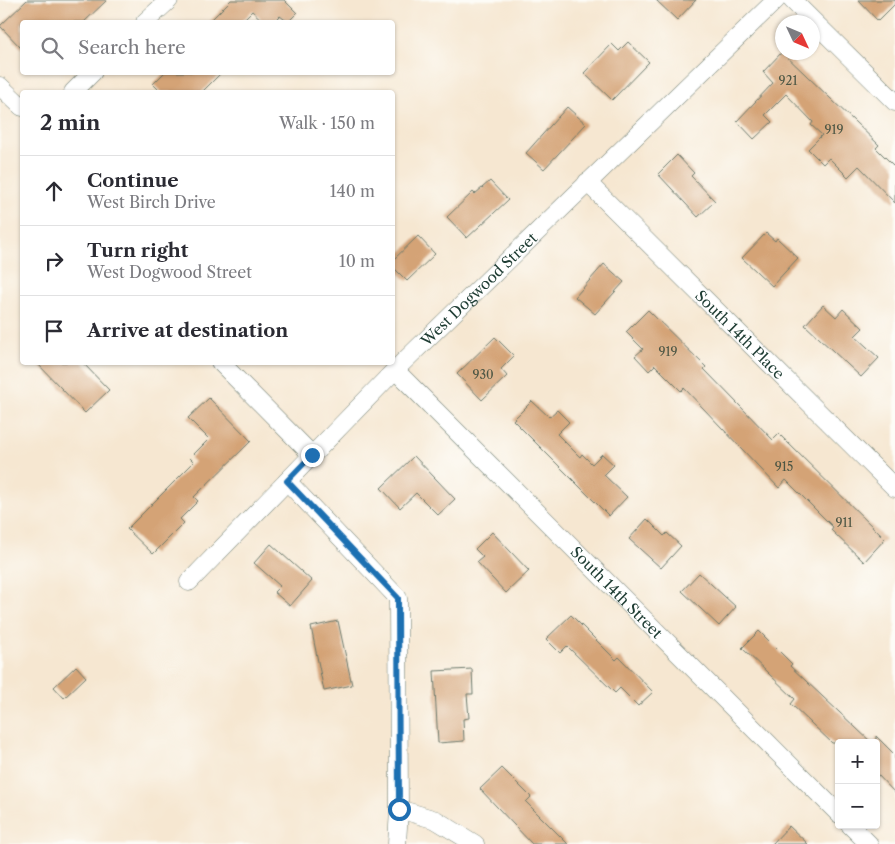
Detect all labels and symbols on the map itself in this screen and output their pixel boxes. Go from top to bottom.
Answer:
north arrow [775,15,820,60]
house number: 921 [779,73,797,88]
house number: 919 [824,122,844,137]
street label: West Dogwood Street [416,228,541,350]
street label: South 14th Place [692,286,789,383]
house number: 919 [658,344,678,359]
house number: 930 [472,367,494,382]
route end [301,444,324,467]
house number: 915 [775,459,793,474]
house number: 911 [835,515,853,530]
street label: South 14th Street [567,542,668,643]
route start [388,798,411,821]

